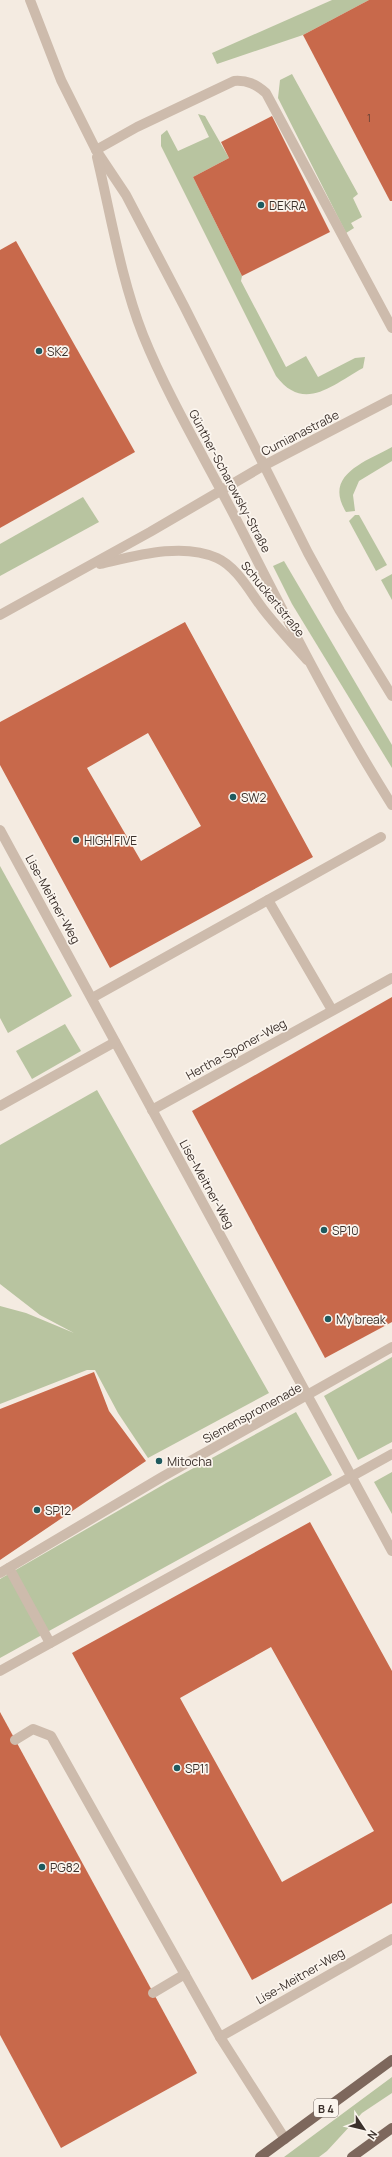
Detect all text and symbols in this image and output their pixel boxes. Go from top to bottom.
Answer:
house number: 1 [367,111,371,125]
place label: DEKRA [269,197,307,214]
marker: DEKRA [256,200,266,210]
place label: SK2 [47,343,69,360]
marker: SK2 [34,346,44,356]
street label: Cumianastraße [258,406,342,460]
street label: Günther-Scharowsky-Straße [185,407,275,555]
street label: Schuckertstraße [237,558,309,640]
place label: SW2 [241,789,266,806]
marker: SW2 [228,792,238,802]
place label: HIGH FIVE [84,832,137,849]
marker: HIGH FIVE [71,835,81,845]
street label: Lise-Meitner-Weg [21,851,85,947]
street label: Hertha-Sponer-Weg [183,1014,289,1084]
street label: Lise-Meitner-Weg [175,1136,239,1232]
place label: SP10 [332,1222,359,1239]
marker: SP10 [319,1225,329,1235]
place label: My break [336,1311,387,1328]
marker: My break [323,1314,333,1324]
street label: Siemenspromenade [199,1379,305,1447]
place label: Mitocha [167,1453,212,1470]
marker: Mitocha [154,1456,164,1466]
place label: SP12 [45,1502,71,1519]
marker: SP12 [32,1505,42,1515]
place label: SP11 [185,1760,209,1777]
marker: SP11 [172,1763,182,1773]
place label: PG82 [50,1859,80,1876]
marker: PG82 [37,1862,47,1872]
street label: Lise-Meitner-Weg [253,1944,347,2008]
road number: B 4 [314,2099,338,2117]
north arrow [344,2109,384,2149]
text: N [364,2127,381,2143]

